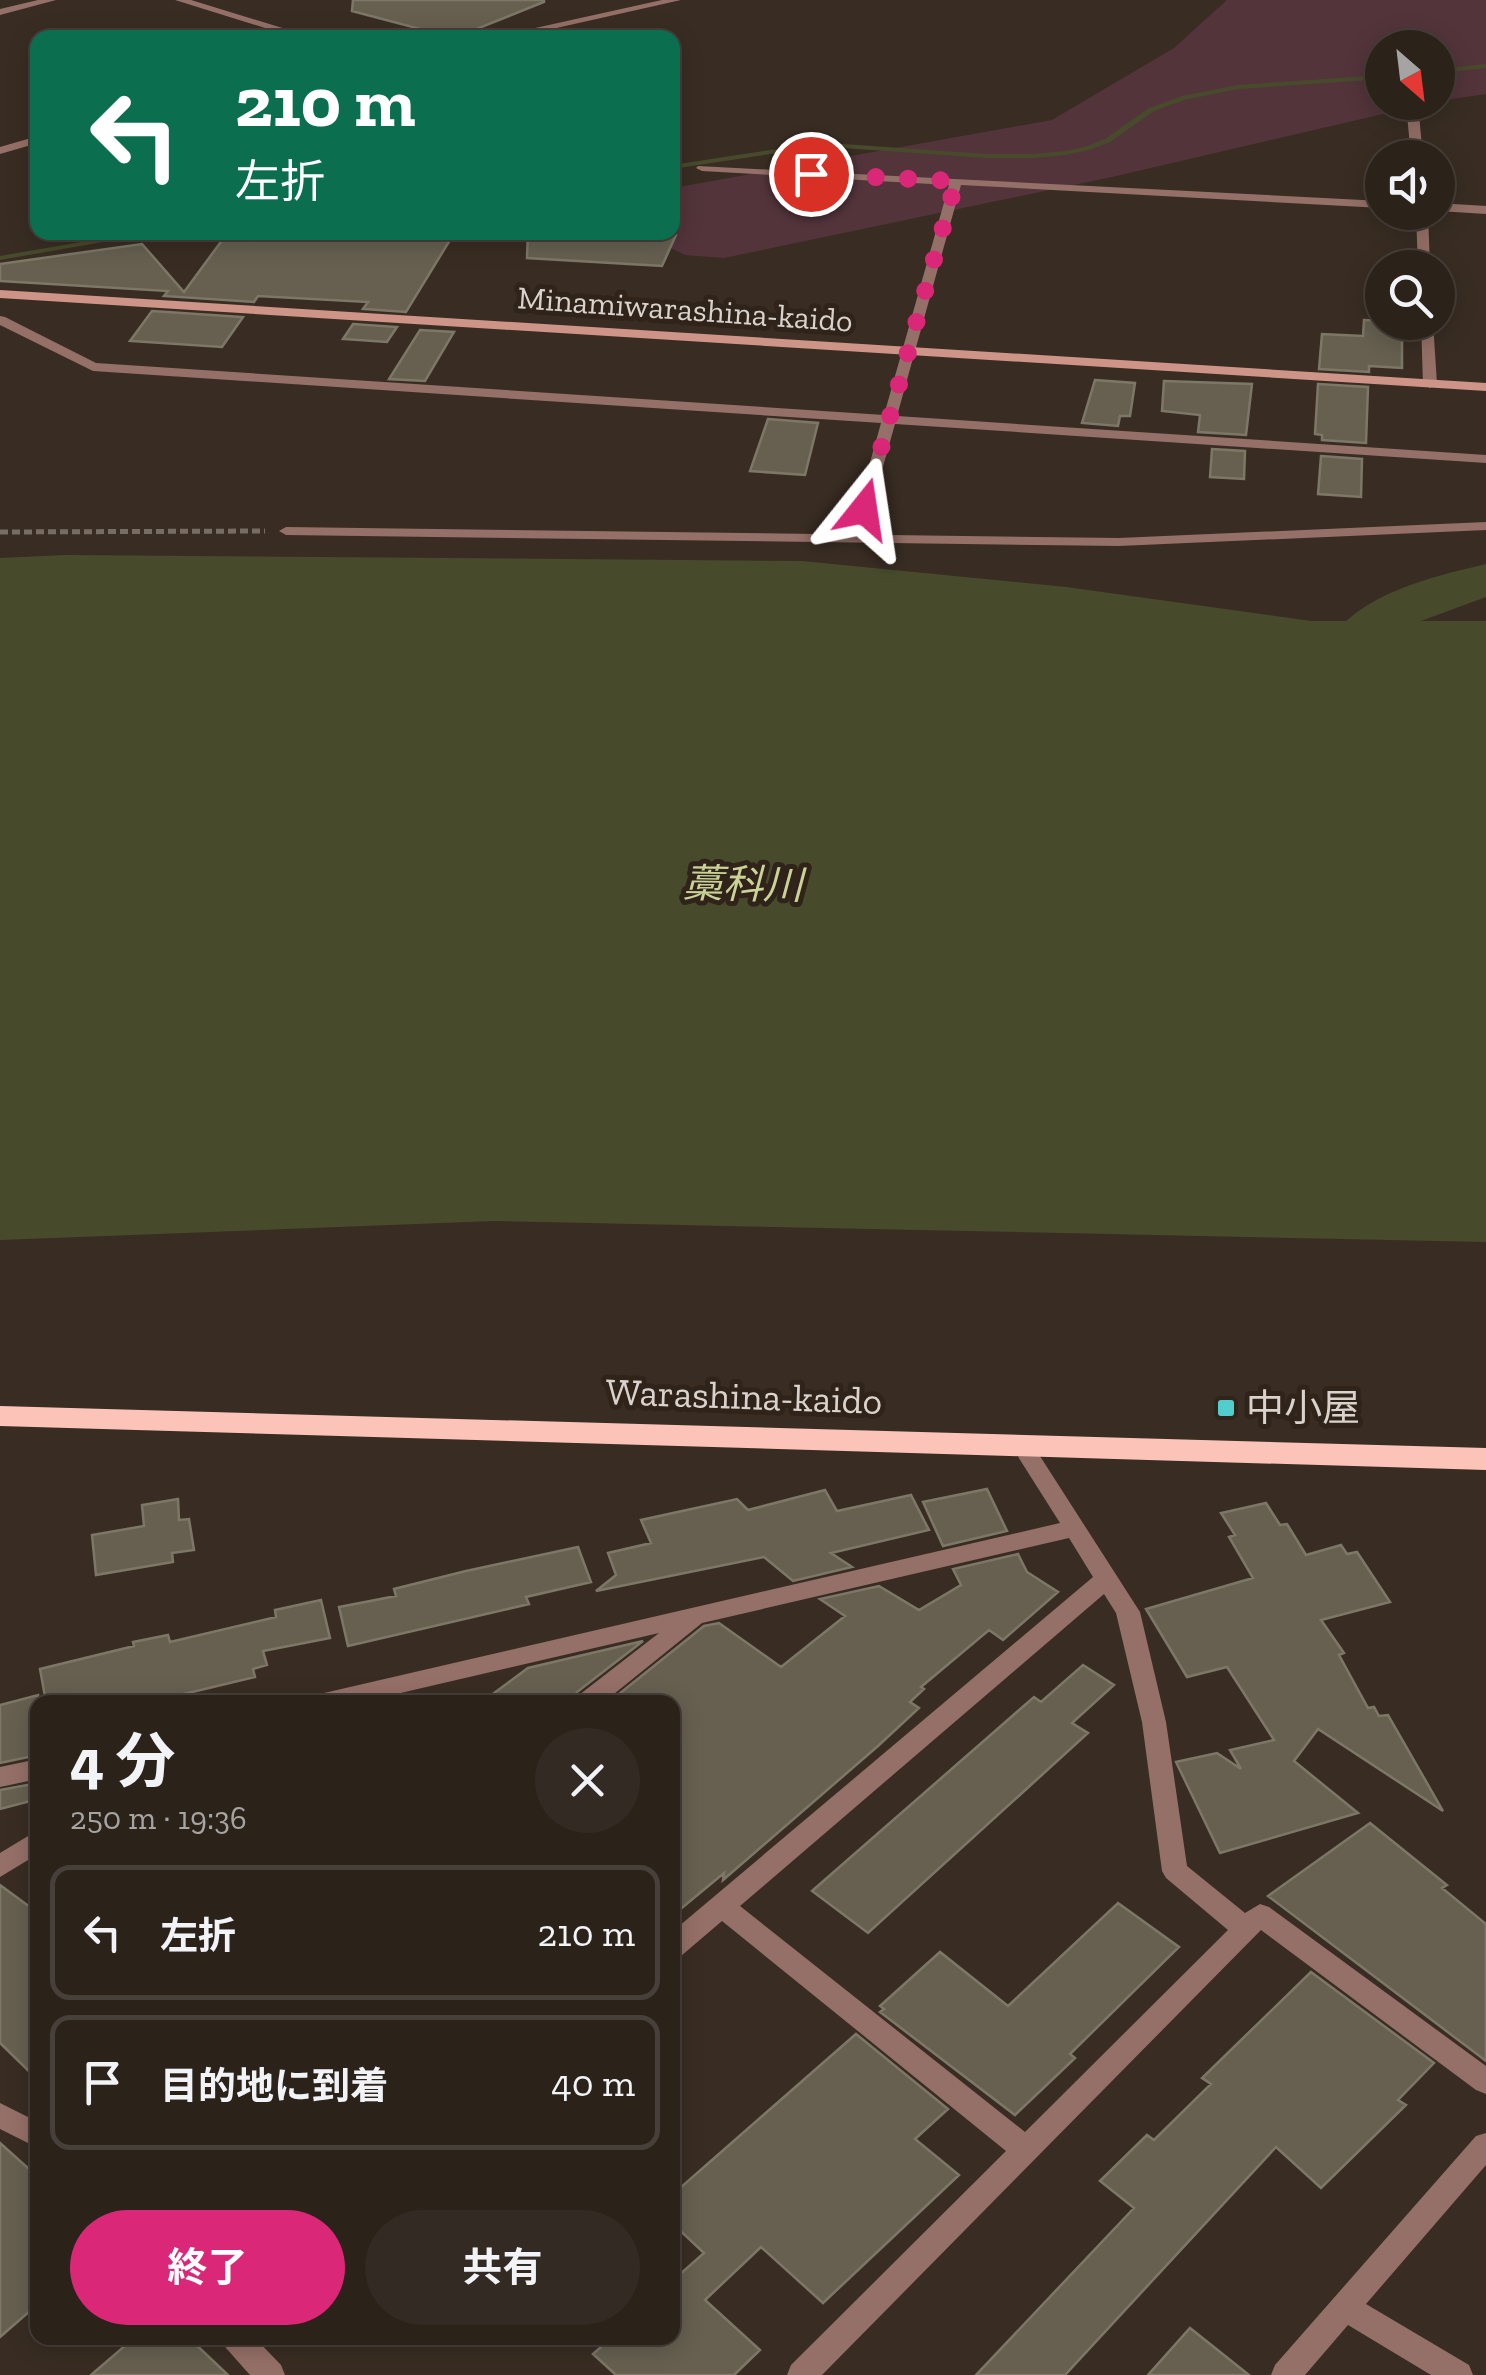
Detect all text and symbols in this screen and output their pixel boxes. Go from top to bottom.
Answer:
north arrow [1365,30,1455,120]
map controls [1365,30,1455,340]
text: 210 m [235,60,416,144]
icon: left [70,70,200,200]
pin [769,132,854,217]
button: sound [1365,140,1455,230]
icon: arrive [784,147,839,202]
text: 左折 [235,155,325,209]
button: search [1365,250,1455,340]
street label: Minamiwarashina-kaido [516,278,854,340]
position arrow [812,457,916,561]
water label: 藁科川 [683,859,807,909]
street label: Warashina-kaido [605,1368,883,1424]
place label: 中小屋 [1246,1385,1360,1431]
marker: 中小屋 [1215,1397,1237,1419]
text: 4 分 [70,1725,175,1797]
button: close [535,1728,640,1833]
text: 250 m · 19:36 [70,1799,247,1837]
icon: left [75,1905,130,1960]
text: 210 m [537,1910,635,1956]
text: 左折 [160,1913,236,1959]
icon: arrive [75,2055,130,2110]
text: 40 m [551,2060,635,2106]
text: 目的地に到着 [160,2063,388,2109]
button: 終了 [70,2210,345,2325]
button: 共有 [365,2210,640,2325]

